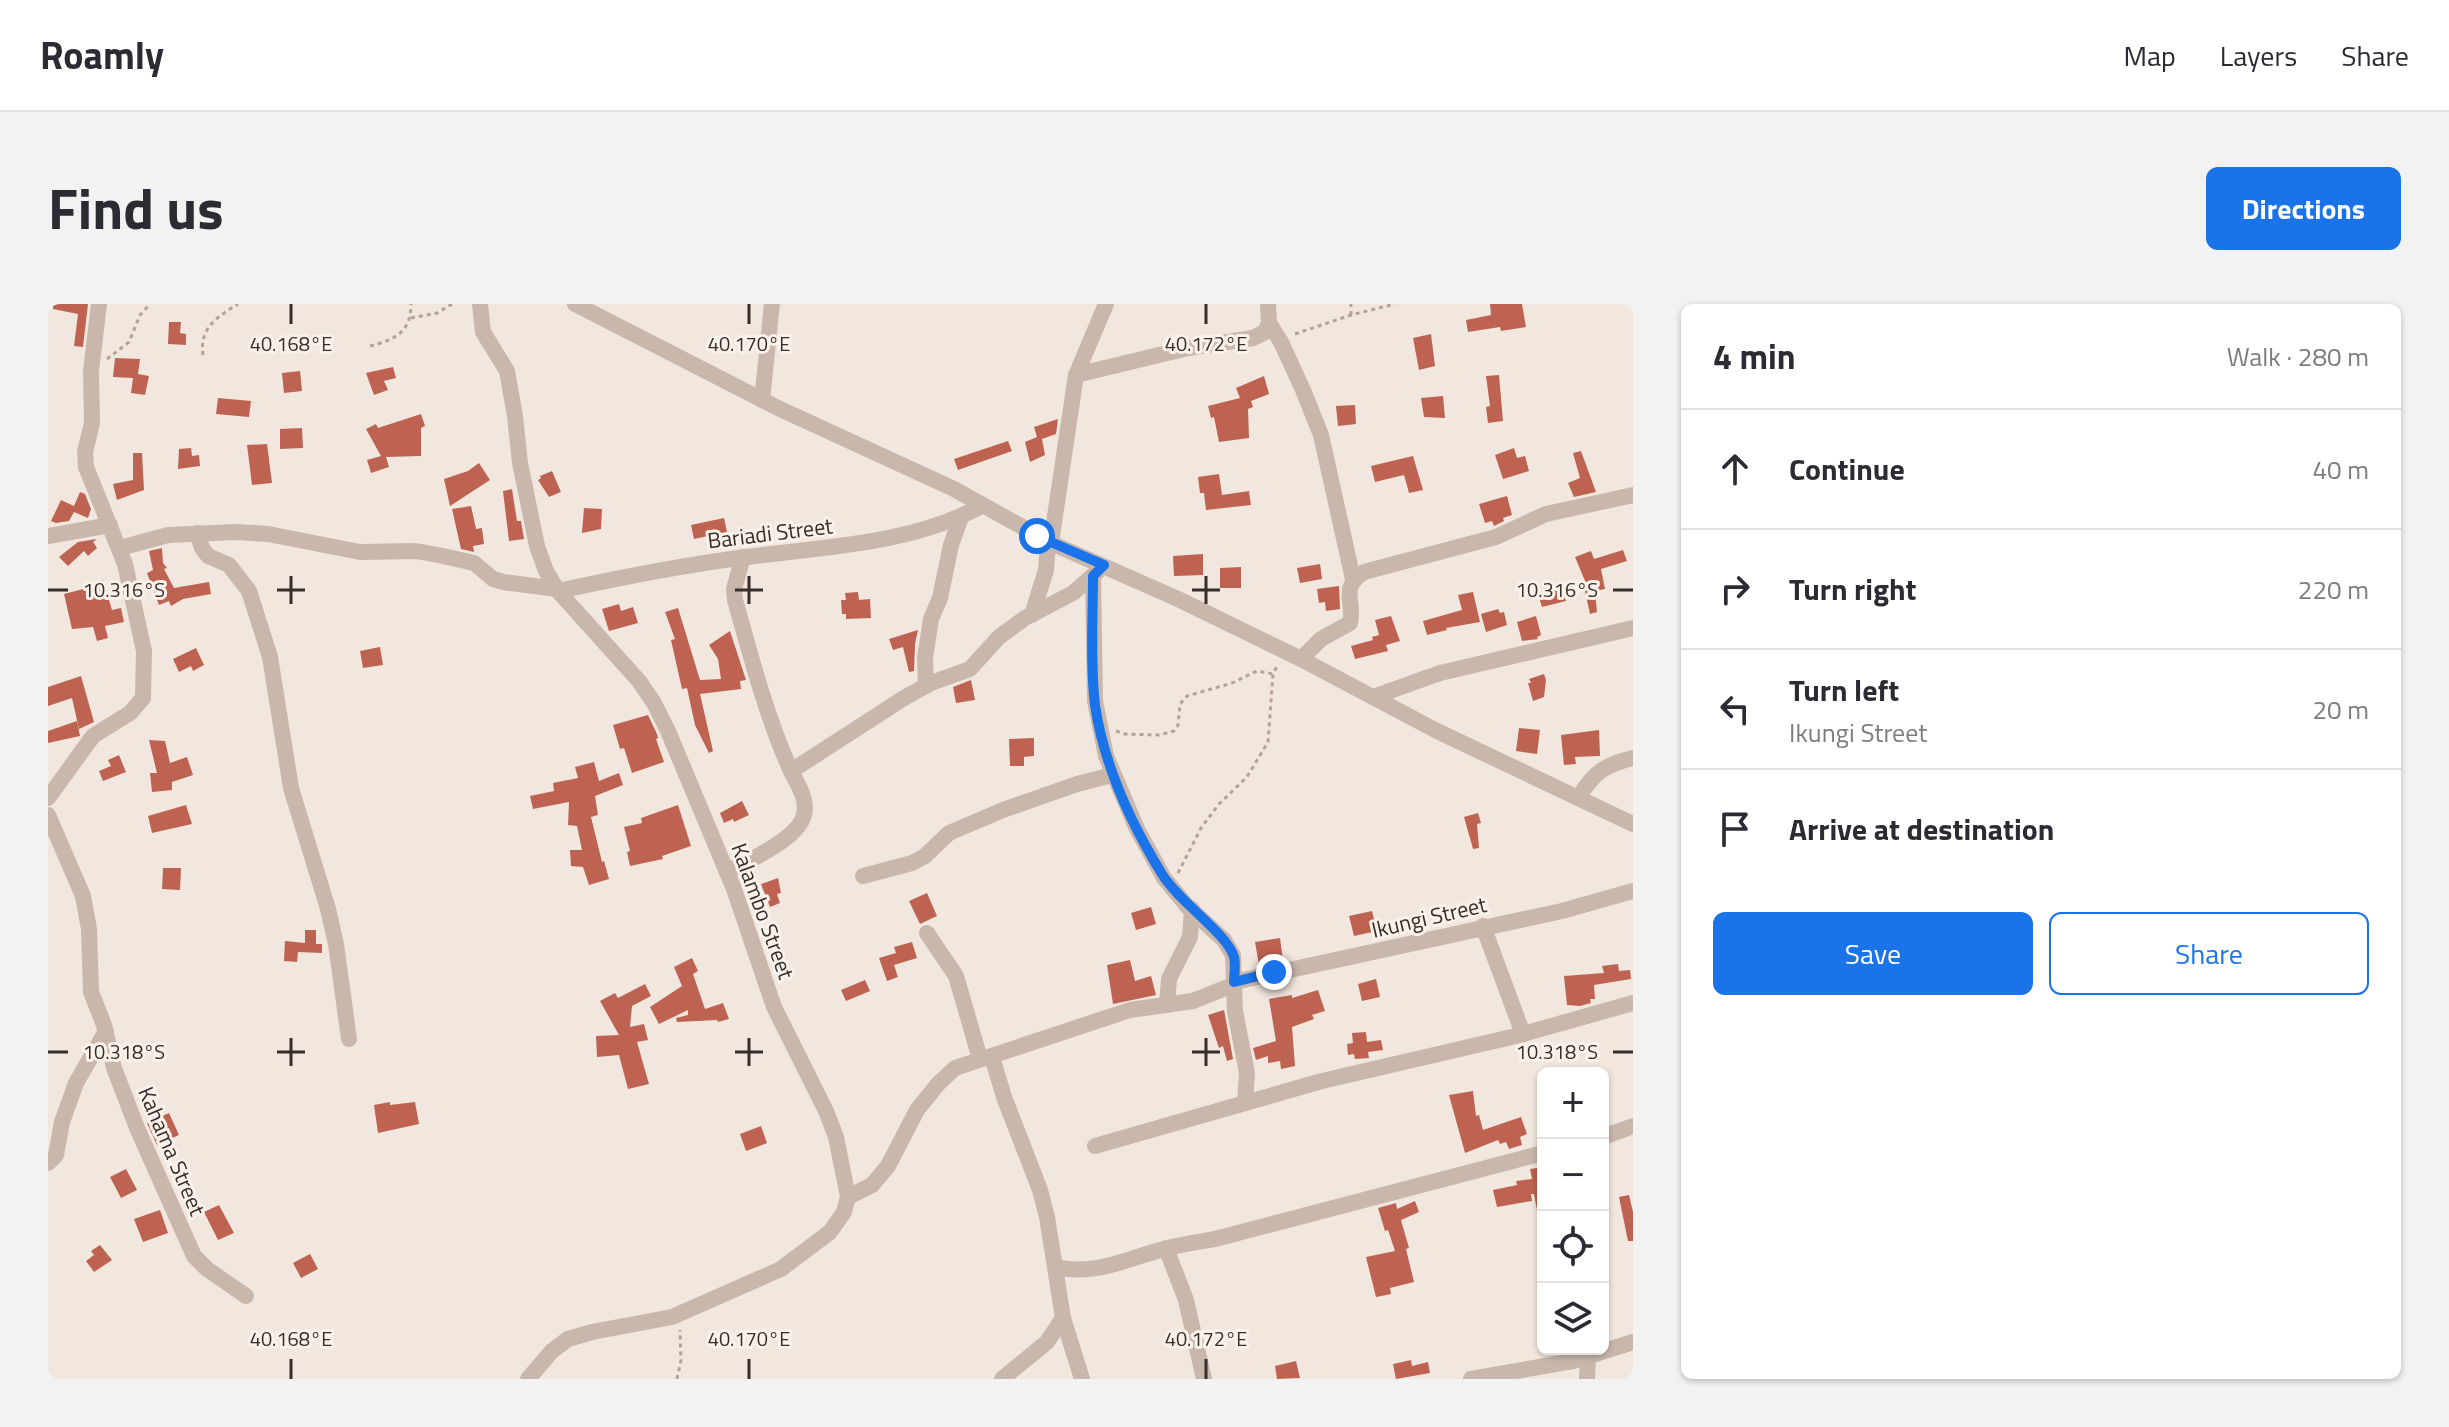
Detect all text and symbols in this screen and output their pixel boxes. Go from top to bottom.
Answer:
text: Roamly [40,26,164,84]
text: Map [2123,34,2176,77]
text: Layers [2220,34,2297,77]
text: Share [2341,34,2409,77]
text: Find us [48,166,224,251]
button: Directions [2206,167,2401,250]
text: 40.168°E [250,328,332,359]
text: 40.170°E [708,328,790,359]
text: 40.172°E [1165,328,1247,359]
text: 4 min [1713,330,1796,382]
text: Walk · 280 m [2227,337,2369,376]
text: Continue [1789,446,1905,492]
icon: ahead [1713,447,1757,491]
text: 40 m [2312,450,2369,489]
street label: Bariadi Street [705,508,835,558]
route start [1019,518,1055,554]
text: Turn right [1789,566,1917,612]
icon: right [1713,567,1757,611]
text: 220 m [2298,570,2369,609]
text: 10.316°S [83,574,165,605]
text: 10.316°S [1516,574,1598,605]
text: Turn left [1789,667,1899,713]
icon: left [1713,687,1757,731]
text: 20 m [2312,690,2369,729]
text: Ikungi Street [1789,713,1927,752]
text: Arrive at destination [1789,806,2054,852]
icon: arrive [1713,807,1757,851]
street label: Kalambo Street [723,838,803,984]
street label: Ikungi Street [1368,887,1490,947]
button: Save [1713,912,2033,995]
button: Share [2049,912,2369,995]
route end [1256,954,1292,990]
text: 10.318°S [83,1036,165,1067]
text: 10.318°S [1516,1036,1598,1067]
map controls [1537,1067,1609,1355]
button: + [1537,1067,1609,1139]
street label: Kahama Street [130,1081,215,1221]
button: − [1537,1139,1609,1211]
button: locate [1537,1211,1609,1283]
button: layers [1537,1283,1609,1355]
text: 40.168°E [250,1323,332,1354]
text: 40.170°E [708,1323,790,1354]
text: 40.172°E [1165,1323,1247,1354]

